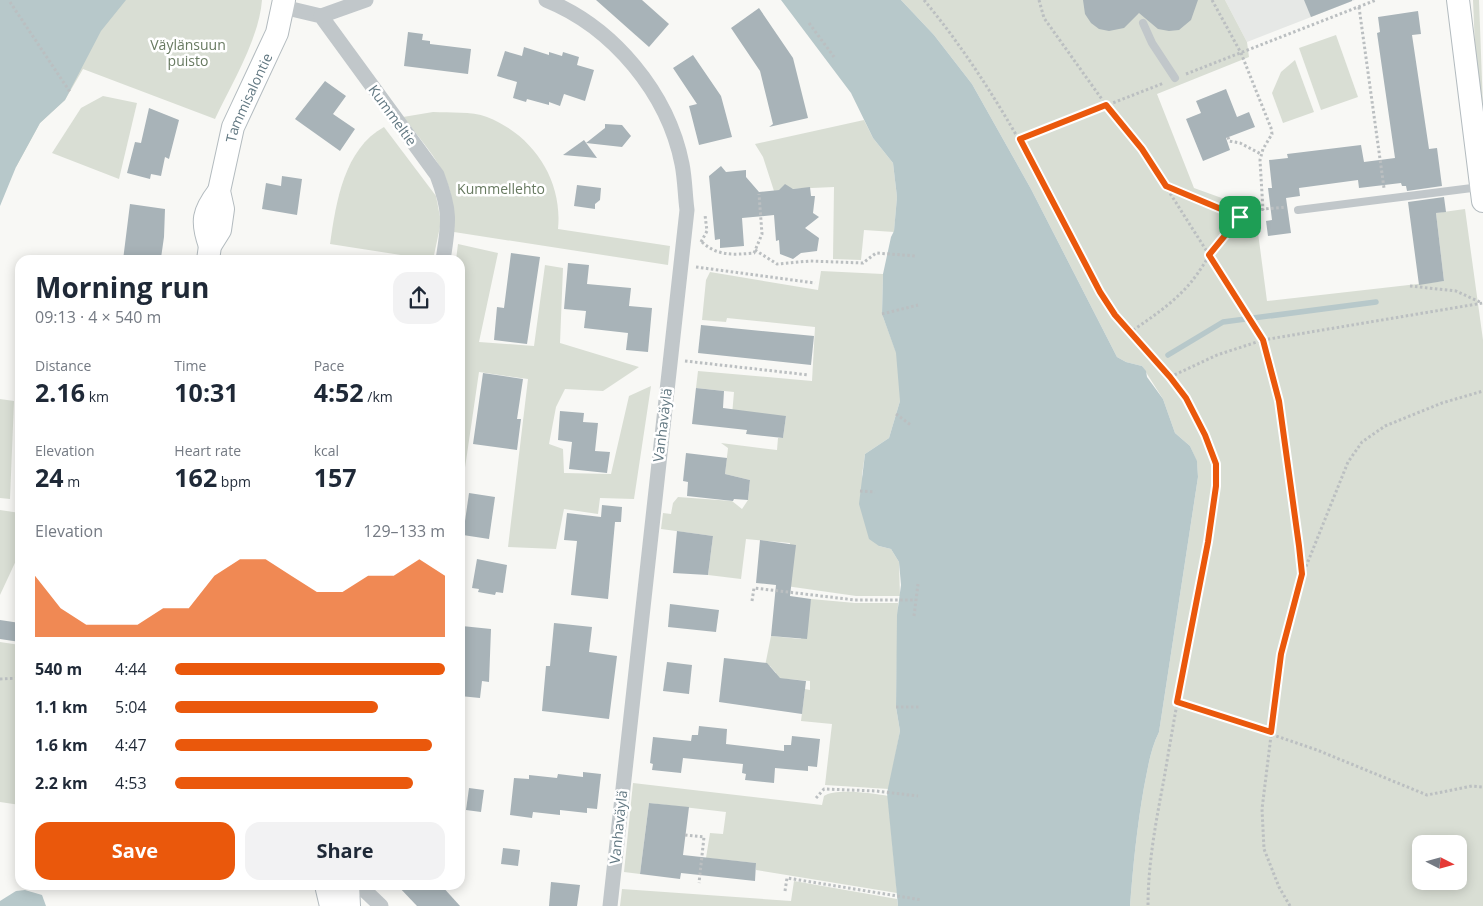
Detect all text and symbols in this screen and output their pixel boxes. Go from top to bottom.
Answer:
park label: Väylänsuun puisto [150,35,226,70]
street label: Tammisalontie [220,49,276,144]
street label: Kummeltie [364,81,422,149]
park label: Kummellehto [457,179,545,198]
pin [1219,196,1261,238]
icon: arrive [1226,203,1254,231]
text: Morning run [35,268,209,306]
button: share [393,272,445,324]
text: 09:13 · 4 × 540 m [35,306,161,328]
text: Distance [35,356,91,375]
text: Time [174,356,206,375]
text: Pace [314,356,344,375]
text: 2.16 [35,375,85,409]
text: 10:31 [174,375,239,409]
text: 4:52 [314,375,364,409]
text: km [85,387,109,406]
text: /km [364,387,393,406]
street label: Vanhaväylä [648,387,676,463]
text: Elevation [35,441,94,460]
text: Heart rate [174,441,241,460]
text: kcal [314,441,339,460]
text: 24 [35,460,64,494]
text: 162 [174,460,217,494]
text: 157 [314,460,357,494]
text: m [64,472,80,491]
text: bpm [217,472,251,491]
text: Elevation [35,520,103,542]
text: 129–133 m [363,520,445,542]
text: 540 m [35,658,82,680]
text: 4:44 [115,658,147,680]
text: 1.1 km [35,696,88,718]
text: 5:04 [115,696,147,718]
text: 1.6 km [35,734,88,756]
text: 4:47 [115,734,147,756]
text: 2.2 km [35,772,88,794]
text: 4:53 [115,772,147,794]
street label: Vanhaväylä [605,789,631,865]
button: Save [35,822,235,880]
button: Share [245,822,445,880]
north arrow [1412,835,1468,890]
map controls [1412,835,1467,890]

